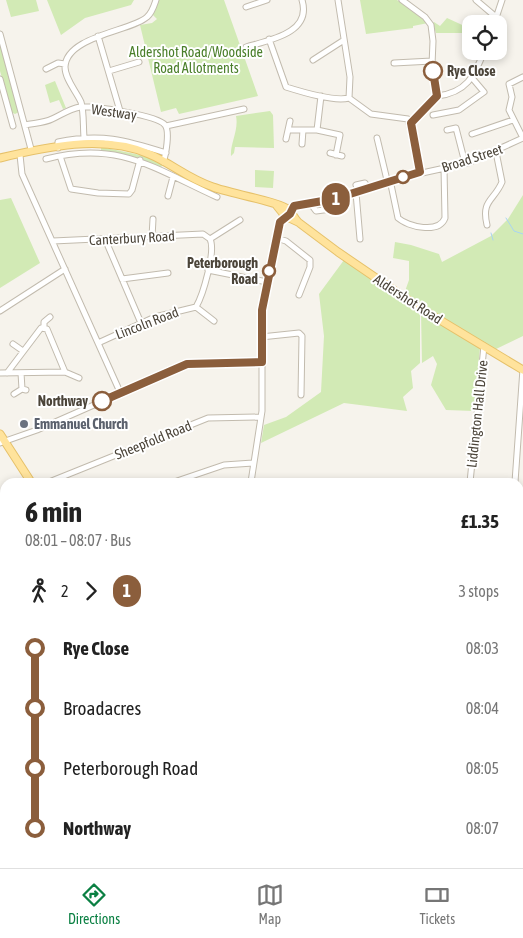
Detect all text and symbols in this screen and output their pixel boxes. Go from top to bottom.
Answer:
map controls [462,15,507,60]
button: locate [462,15,507,60]
park label: Aldershot Road/Woodside Road Allotments [129,44,263,76]
marker: Rye Close [423,61,443,81]
place label: Rye Close [447,63,496,79]
street label: Westway [90,101,138,123]
street label: Broad Street [440,141,504,175]
unlabelled marker [396,170,410,184]
line badge: 1 [320,183,352,215]
text: 1 [332,188,340,209]
street label: Canterbury Road [89,228,175,248]
place label: Peterborough Road [187,255,258,287]
marker: Peterborough Road [262,264,276,278]
street label: Aldershot Road [371,271,445,327]
street label: Lincoln Road [113,304,181,342]
street label: Liddington Hall Drive [463,359,491,469]
marker: Northway [92,391,112,411]
place label: Northway [38,393,88,409]
place label: Emmanuel Church [34,416,128,432]
street label: Sheepfold Road [112,417,194,463]
marker: Emmanuel Church [18,418,30,430]
text: 6 min [25,496,82,528]
text: £1.35 [461,510,499,532]
text: 08:01 – 08:07 · Bus [25,531,131,549]
icon: walk [25,577,53,605]
icon: forward [77,577,105,605]
text: 1 [123,580,131,601]
text: 2 [61,582,69,600]
text: 3 stops [458,582,499,600]
text: Rye Close [63,637,129,659]
text: 08:03 [466,639,499,657]
text: Broadacres [63,697,141,719]
text: 08:04 [466,699,499,717]
text: Peterborough Road [63,757,198,779]
text: 08:05 [466,759,499,777]
text: Northway [63,817,131,839]
text: 08:07 [466,819,499,837]
tab: Directions [68,881,120,927]
tab: Map [256,881,284,927]
tab: Tickets [420,881,455,927]

